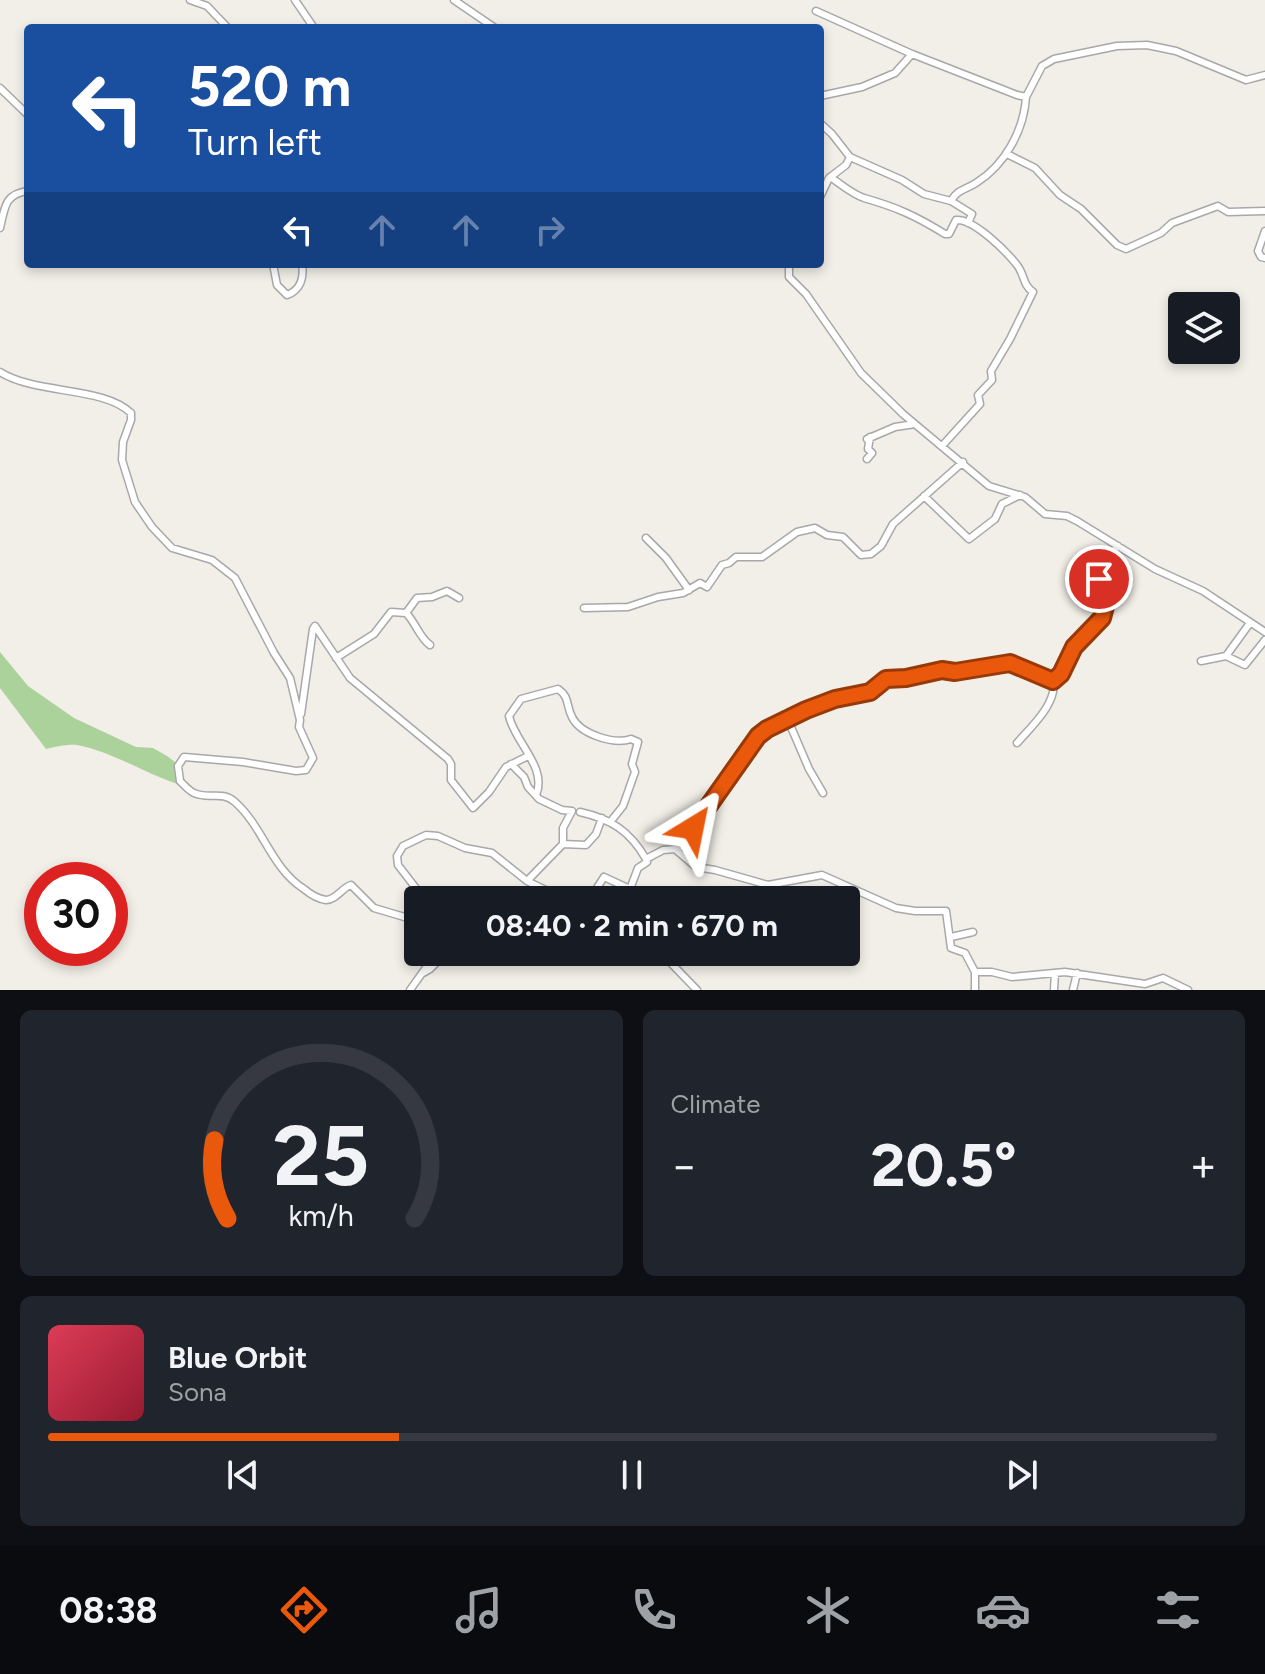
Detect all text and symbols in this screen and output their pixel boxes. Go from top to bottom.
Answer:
text: 520 m [188,53,351,120]
icon: left [56,56,160,160]
text: Turn left [188,121,322,164]
icon: left [276,208,320,252]
icon: ahead [360,208,404,252]
icon: ahead [444,208,488,252]
icon: right [528,208,572,252]
map controls [1168,292,1240,364]
button: layers [1168,292,1240,364]
pin [1065,545,1133,613]
icon: arrive [1077,557,1121,601]
position arrow [651,786,735,870]
speed limit sign: 30 [24,862,128,966]
text: 08:40 · 2 min · 670 m [486,907,778,944]
text: Climate [671,1088,760,1120]
text: 25 [273,1106,370,1206]
text: 20.5° [871,1129,1017,1201]
text: − [671,1139,698,1192]
text: + [1190,1139,1217,1192]
text: km/h [289,1199,354,1233]
text: Blue Orbit [168,1339,307,1376]
text: Sona [168,1376,227,1408]
icon: previous [221,1453,265,1497]
icon: pause [610,1453,654,1497]
icon: next [1000,1453,1044,1497]
icon: directions [276,1582,332,1638]
icon: music [451,1582,507,1638]
icon: phone [626,1582,682,1638]
icon: climate [800,1582,856,1638]
icon: car [975,1582,1031,1638]
icon: filters [1150,1582,1206,1638]
text: 08:38 [59,1589,158,1632]

